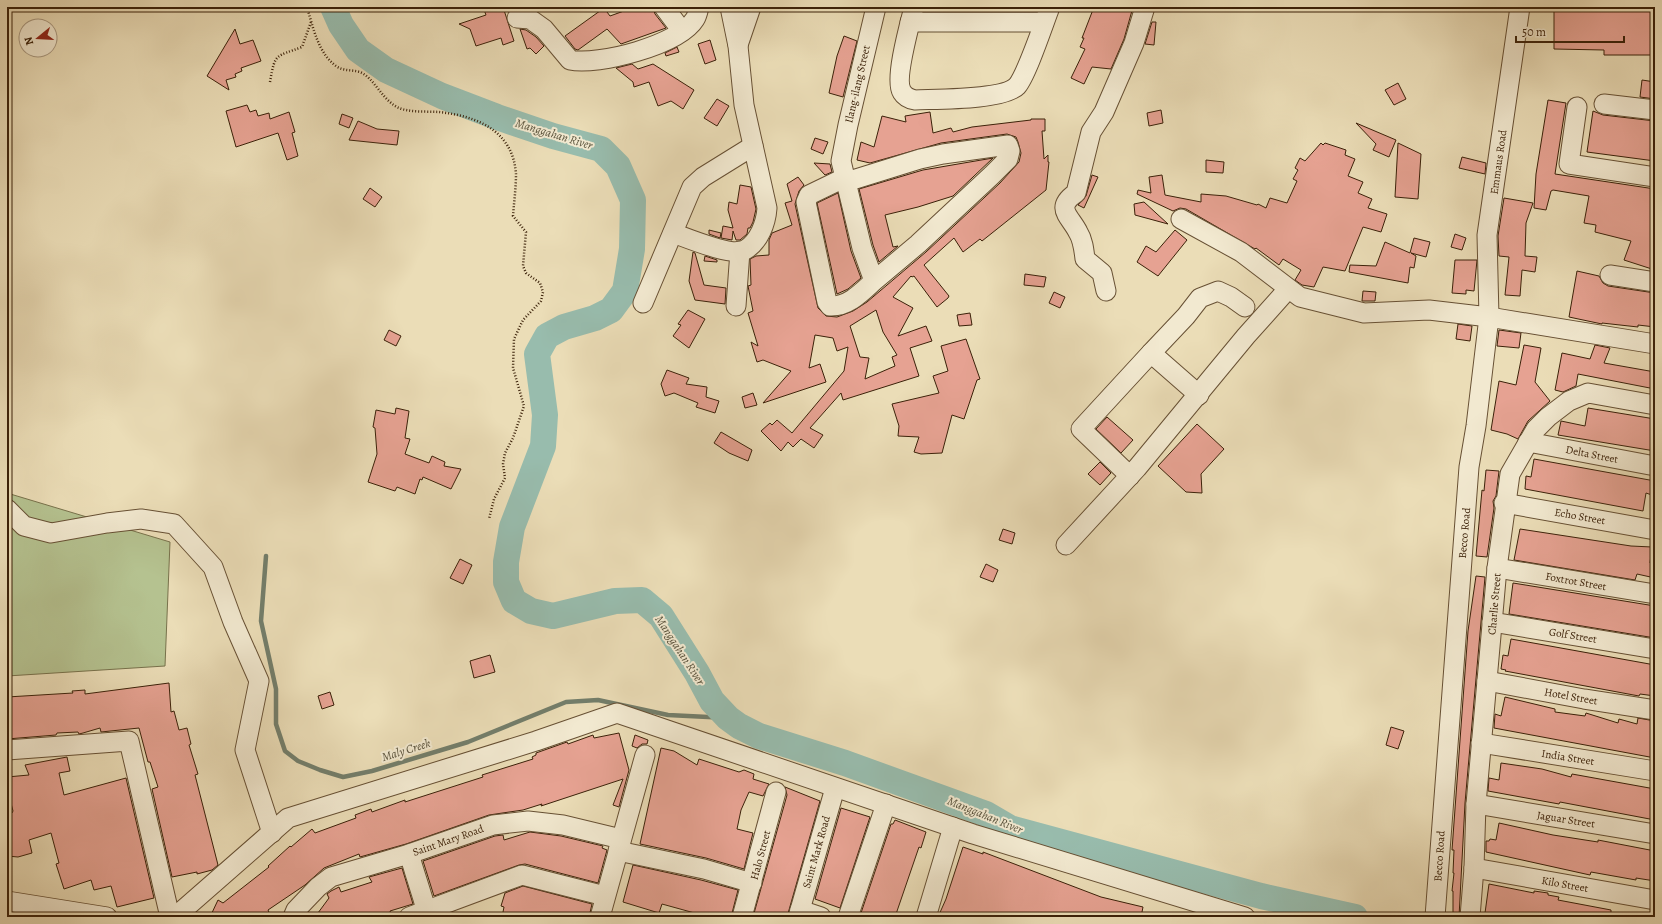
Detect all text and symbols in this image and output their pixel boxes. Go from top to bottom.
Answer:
north arrow [18,18,58,58]
scale bar [1516,18,1624,44]
text: 50 m [1522,24,1546,40]
text: N [21,35,37,47]
street label: Ilang-ilang Street [841,43,874,124]
water label: Manggahan River [513,115,595,154]
street label: Emmaus Road [1487,129,1510,195]
street label: Delta Street [1564,442,1620,467]
street label: Echo Street [1553,505,1607,528]
street label: Becco Road [1455,507,1474,559]
street label: Foxtrot Street [1544,569,1608,594]
street label: Charlie Street [1484,572,1505,636]
water label: Manggahan River [652,612,709,689]
street label: Golf Street [1548,624,1598,647]
street label: Hotel Street [1543,684,1599,709]
water label: Maly Creek [380,735,433,765]
street label: India Street [1540,746,1596,769]
water label: Manggahan River [945,793,1026,838]
street label: Jaguar Street [1536,808,1596,832]
street label: Saint Mark Road [799,814,834,890]
street label: Saint Mary Road [411,821,486,860]
street label: Halo Street [747,828,774,882]
street label: Becco Road [1430,830,1449,882]
street label: Kilo Street [1540,873,1590,896]

